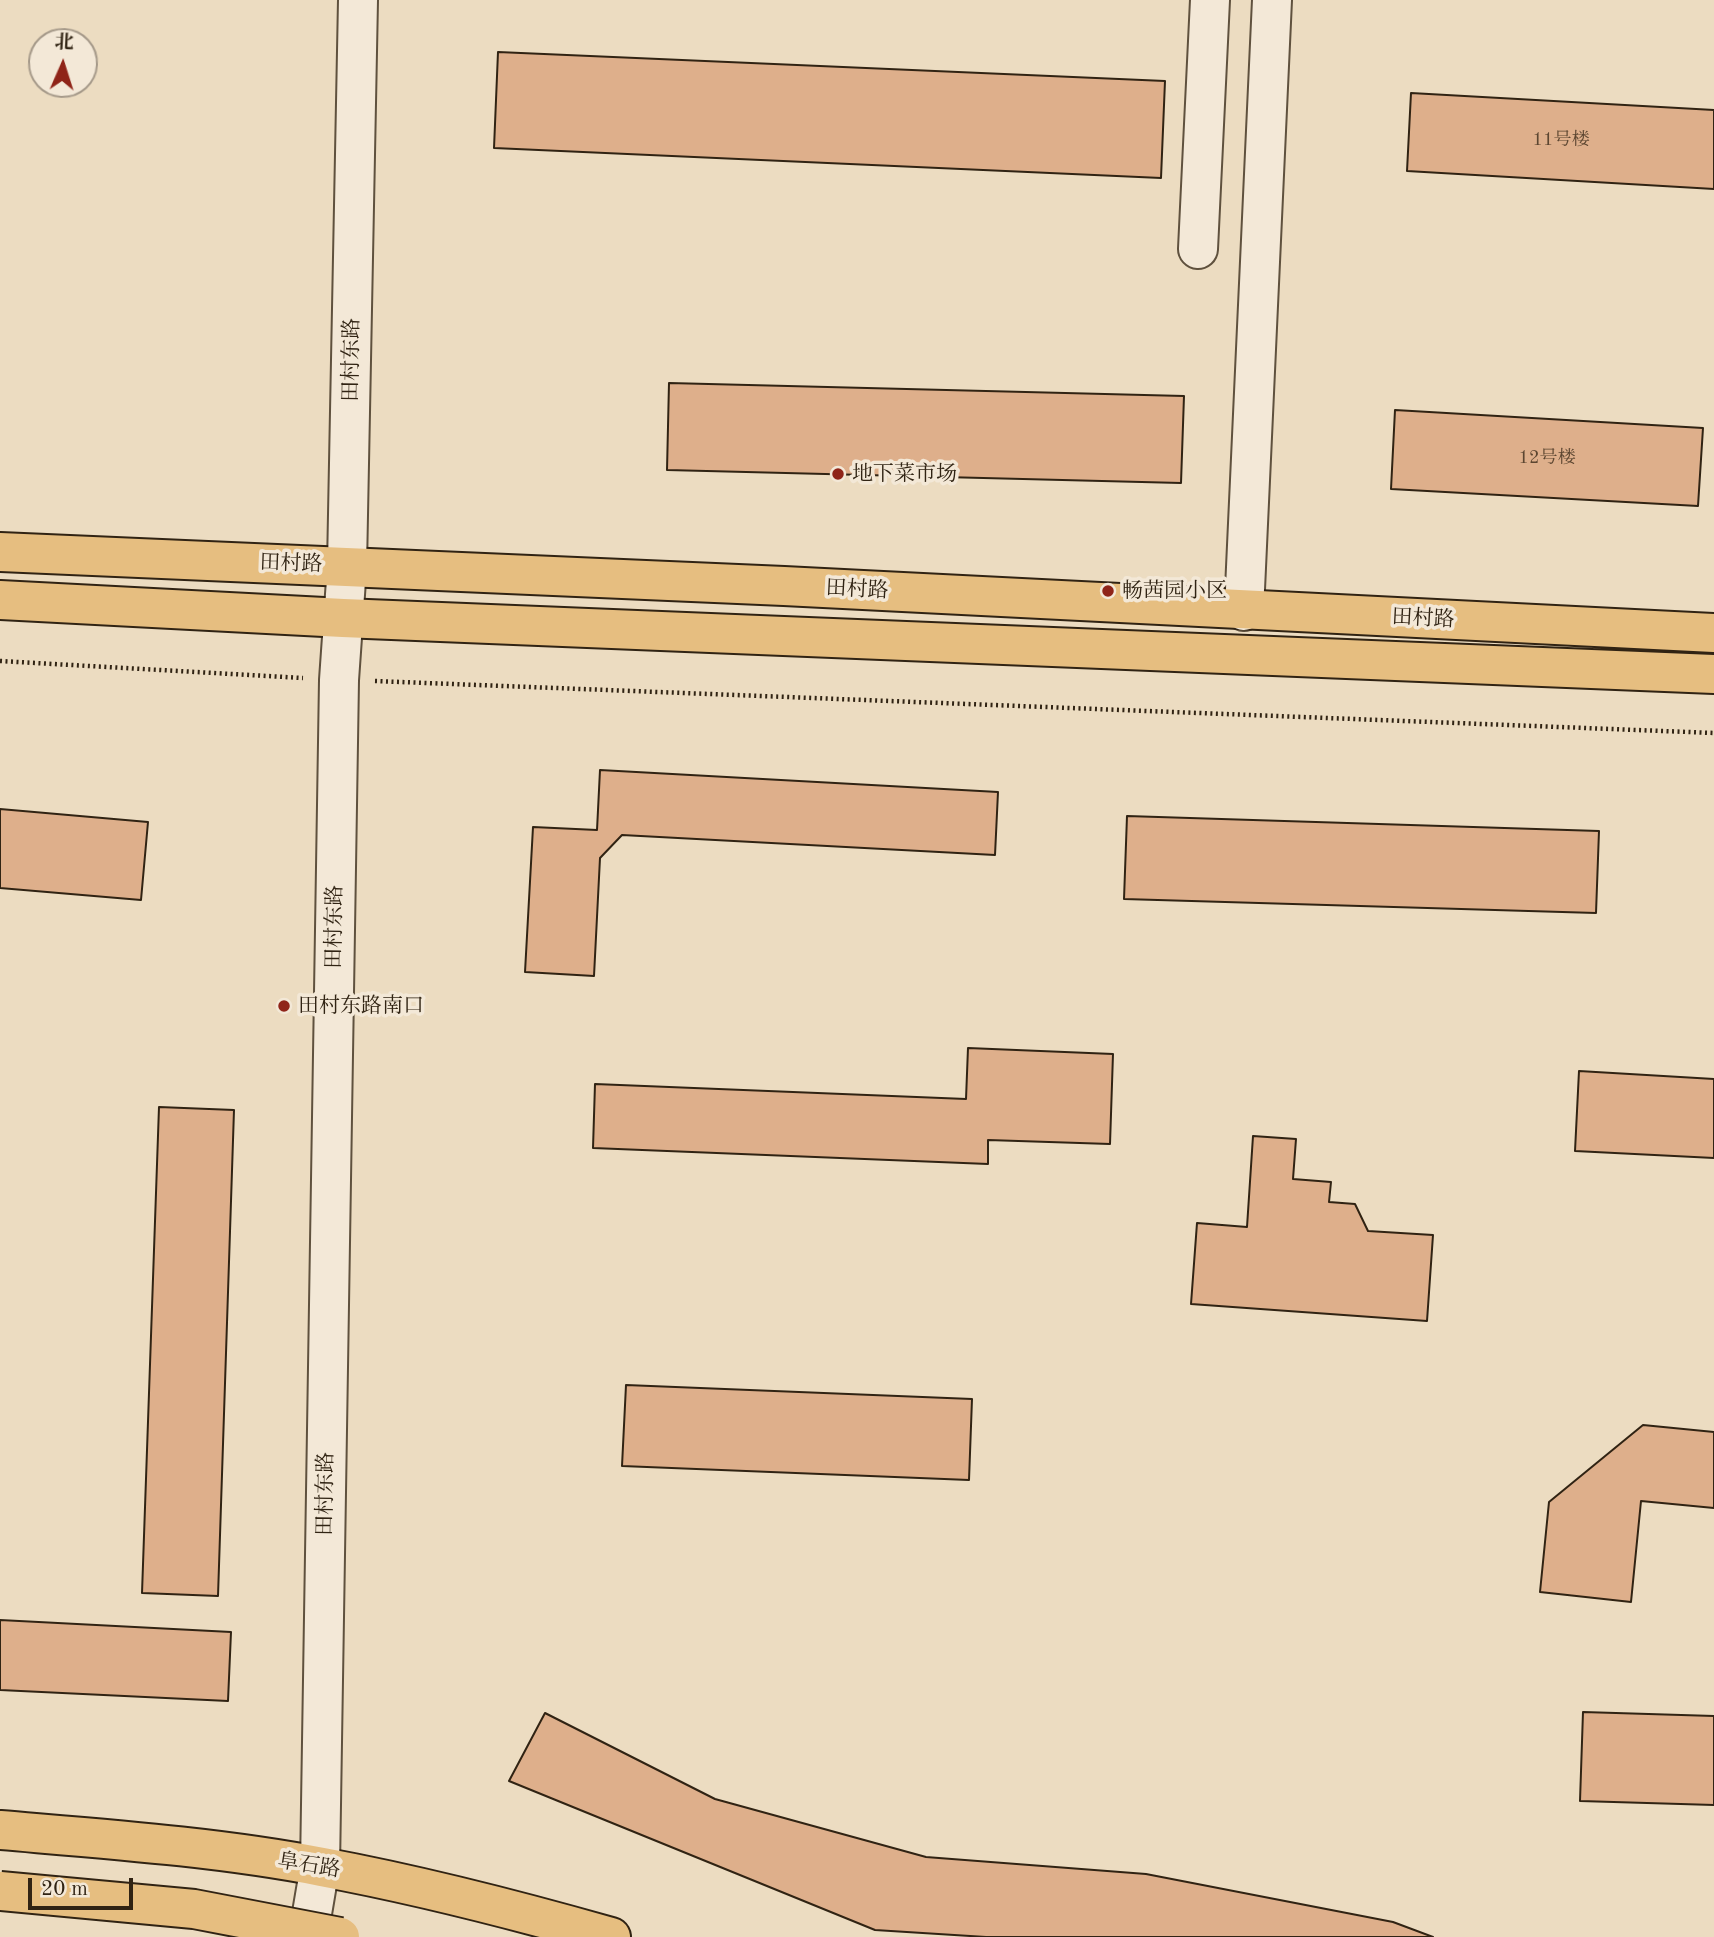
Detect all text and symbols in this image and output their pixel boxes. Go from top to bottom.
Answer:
north arrow [28,28,98,98]
text: 北 [54,34,74,54]
house number: 11号楼 [1533,129,1589,151]
street label: 田村东路 [339,318,365,402]
house number: 12号楼 [1519,447,1575,469]
place label: 地下菜市场 [852,461,957,487]
marker: 地下菜市场 [830,466,846,482]
street label: 田村路 [259,550,323,578]
street label: 田村路 [825,576,889,604]
place label: 畅茜园小区 [1122,578,1227,604]
marker: 畅茜园小区 [1100,583,1116,599]
street label: 田村路 [1391,605,1455,633]
street label: 田村东路 [322,885,348,969]
place label: 田村东路南口 [298,993,424,1019]
marker: 田村东路南口 [276,998,292,1014]
street label: 田村东路 [313,1452,339,1536]
street label: 阜石路 [276,1849,342,1883]
scale bar [32,1864,136,1908]
text: 20 m [41,1879,88,1900]

